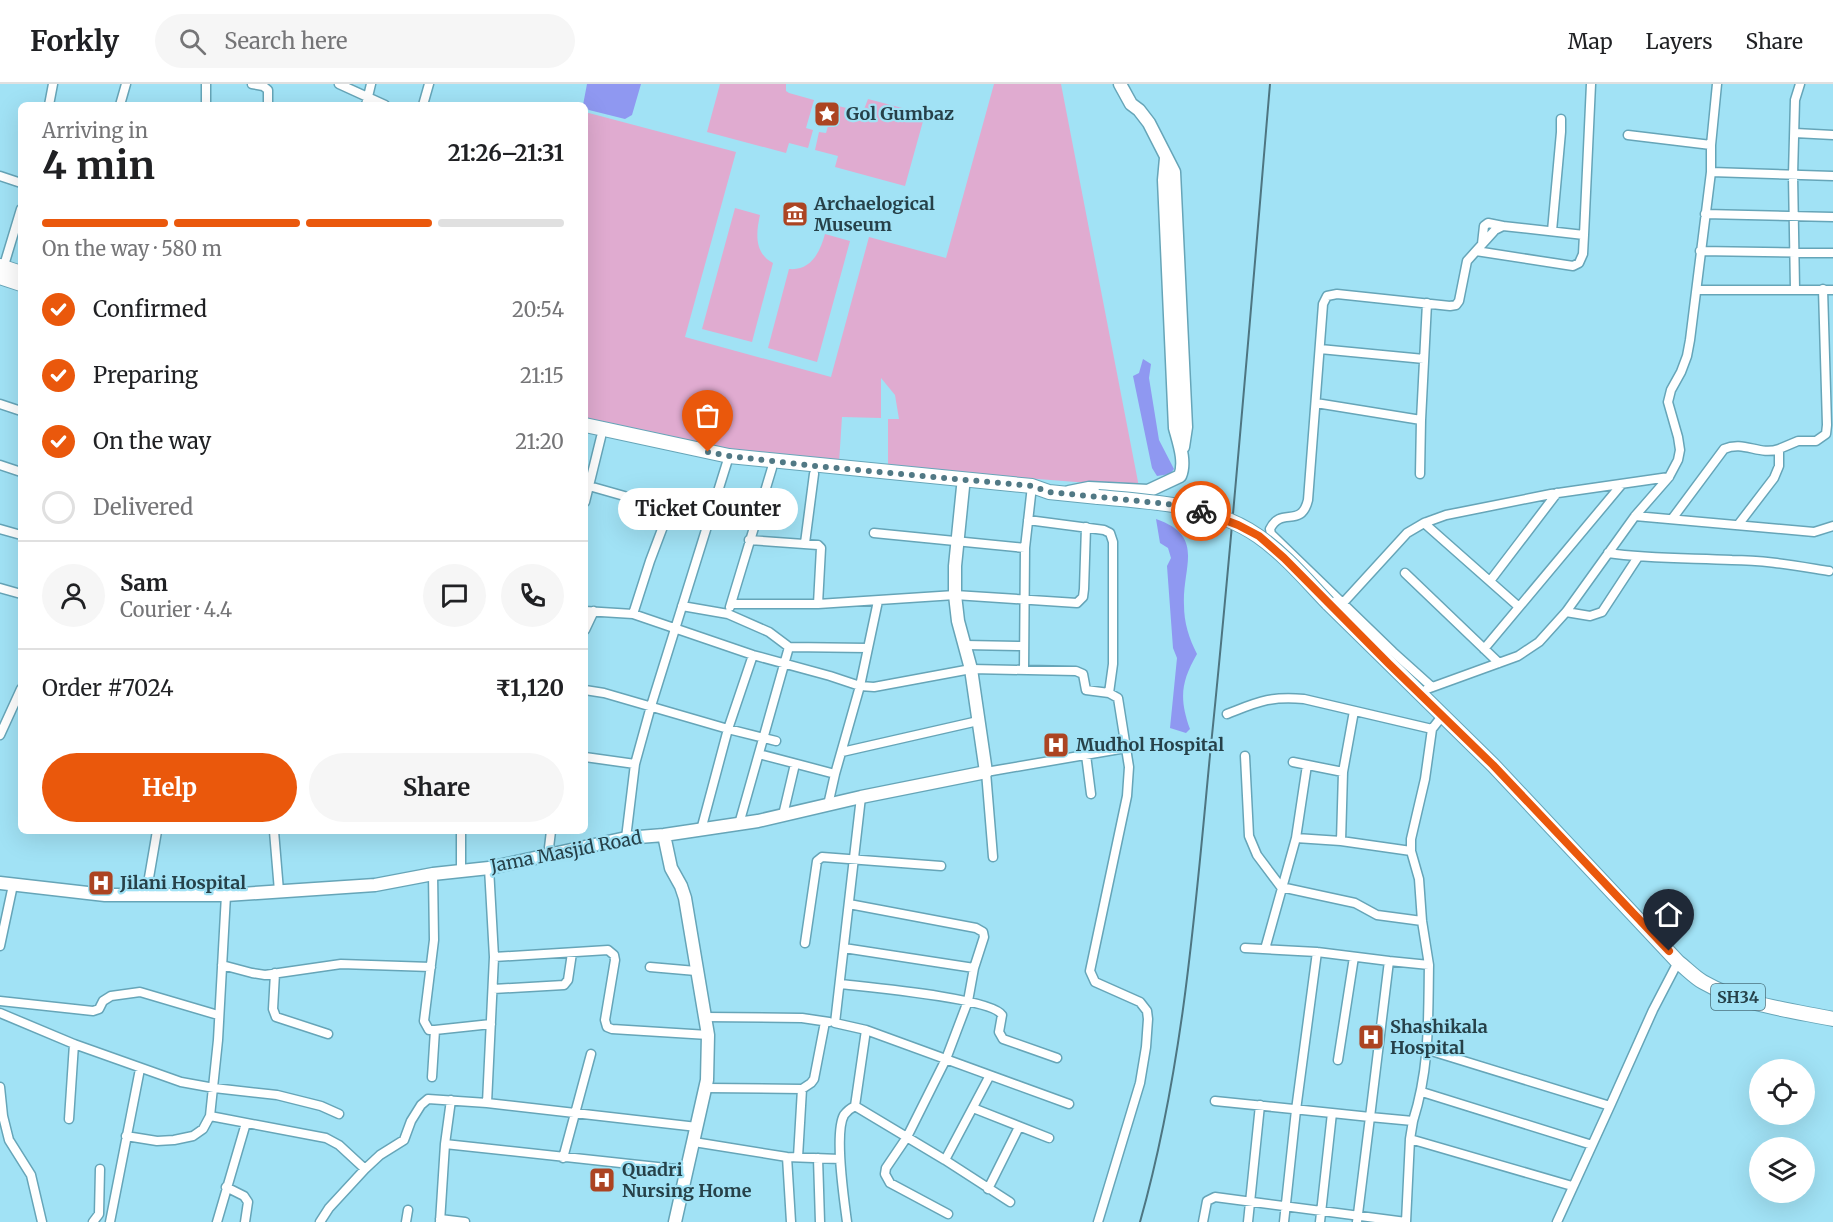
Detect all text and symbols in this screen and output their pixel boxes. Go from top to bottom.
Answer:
search box [155,14,575,68]
text: Forkly [30,23,119,59]
icon: search [176,25,209,58]
text: Search here [224,27,348,55]
text: Map [1568,28,1613,55]
text: Layers [1646,28,1713,55]
text: Share [1746,28,1803,55]
place icon: Gol Gumbaz [812,99,842,129]
place label: Gol Gumbaz [846,102,954,125]
text: Arriving in [42,118,148,143]
text: 21:26–21:31 [448,139,564,167]
text: 4 min [42,141,155,190]
place label: Archaelogical Museum [813,192,935,236]
museum icon: Archaelogical Museum [780,199,810,229]
text: On the way · 580 m [42,236,222,261]
icon: check [42,293,75,326]
text: Confirmed [93,295,207,323]
text: 20:54 [512,297,564,322]
icon: check [42,359,75,392]
text: Preparing [93,361,198,389]
text: 21:15 [520,363,564,388]
pin [682,390,733,452]
icon: bag [691,399,724,432]
icon: check [42,425,75,458]
text: On the way [93,427,211,455]
text: 21:20 [515,429,564,454]
courier [1171,481,1231,541]
callout: Ticket Counter [618,488,798,530]
text: Delivered [93,493,193,521]
icon: bike [1185,495,1218,528]
text: Ticket Counter [635,496,781,521]
button: person [42,564,105,627]
button: chat [423,564,486,627]
button: phone [501,564,564,627]
text: Sam [120,569,168,597]
text: Courier · 4.4 [120,597,232,622]
text: Order #7024 [42,674,174,702]
text: ₹1,120 [495,674,564,702]
hospital icon: Mudhol Hospital [1041,730,1071,760]
place label: Mudhol Hospital [1076,733,1224,756]
button: Help [42,753,297,822]
button: Share [309,753,564,822]
street label: Jama Masjid Road [487,826,644,878]
hospital icon: Jilani Hospital [86,868,116,898]
place label: Jilani Hospital [119,871,246,894]
pin [1643,889,1694,951]
icon: home [1652,898,1685,931]
road number: SH34 [1711,984,1765,1010]
place label: Shashikala Hospital [1390,1015,1488,1059]
hospital icon: Shashikala Hospital [1356,1022,1386,1052]
map controls [1749,1059,1815,1203]
button: locate [1749,1059,1815,1125]
button: layers [1749,1137,1815,1203]
place label: Quadri Nursing Home [622,1158,752,1202]
hospital icon: Quadri Nursing Home [587,1165,617,1195]

